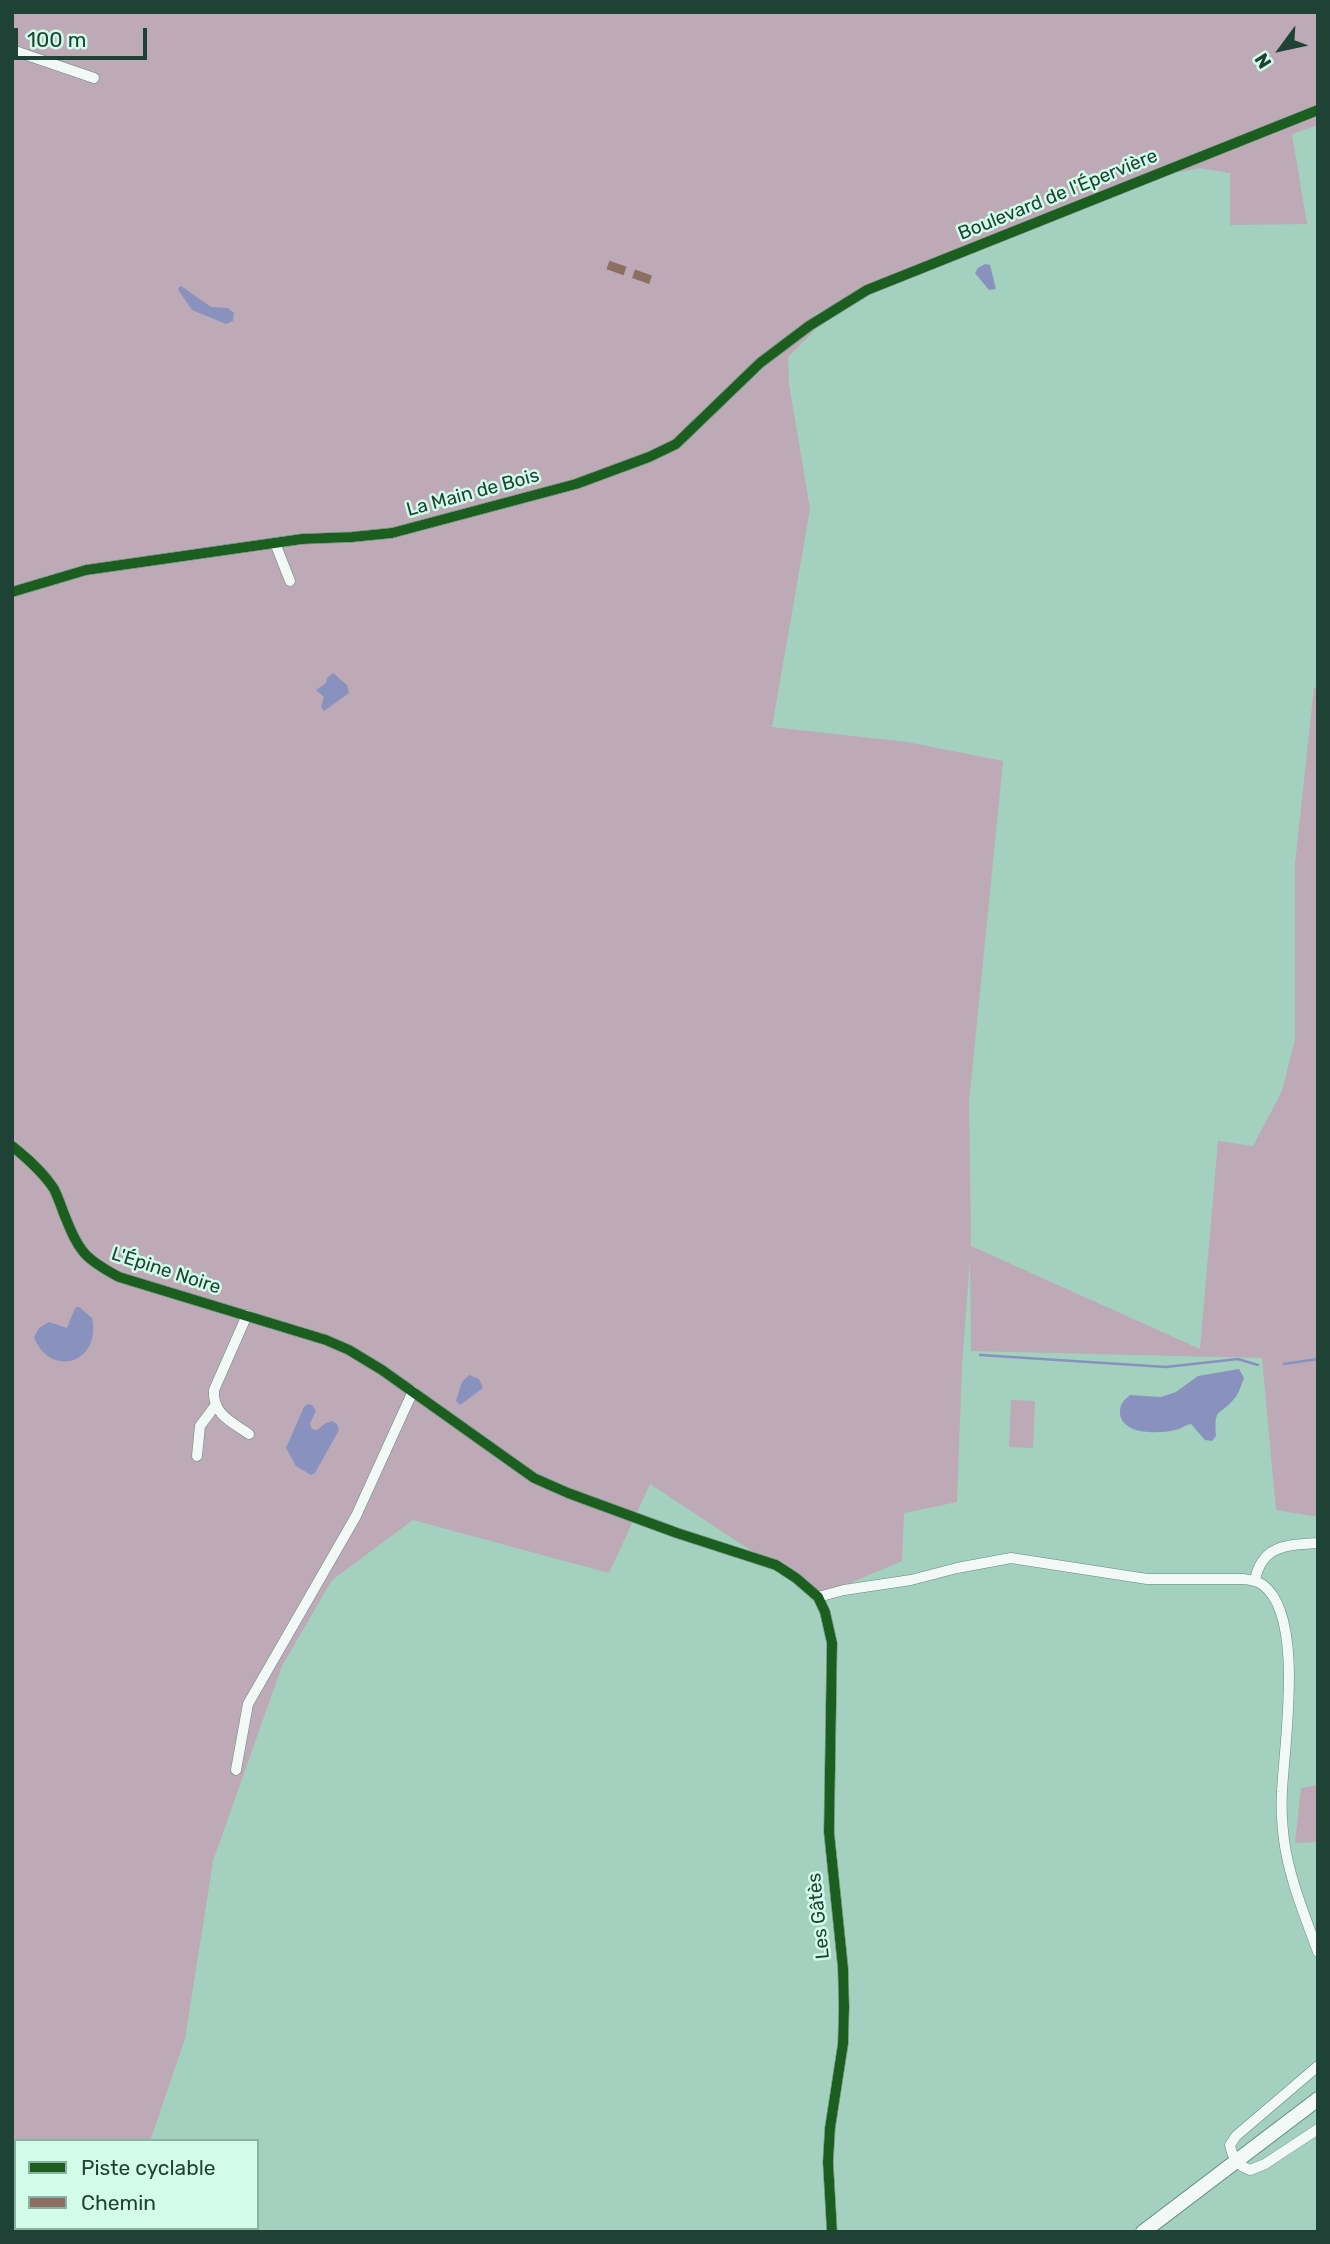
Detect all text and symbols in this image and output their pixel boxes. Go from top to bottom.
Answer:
scale bar [18,14,150,58]
north arrow [1246,14,1316,84]
text: 100 m [27,27,86,52]
text: N [1250,49,1276,73]
street label: Boulevard de l'Épervière [955,145,1161,245]
street label: La Main de Bois [404,464,542,522]
street label: L'Épine Noire [109,1243,223,1299]
street label: Les Gâtès [803,1872,835,1960]
legend [14,2139,259,2230]
text: Piste cyclable [81,2155,216,2180]
text: Chemin [81,2190,156,2215]

